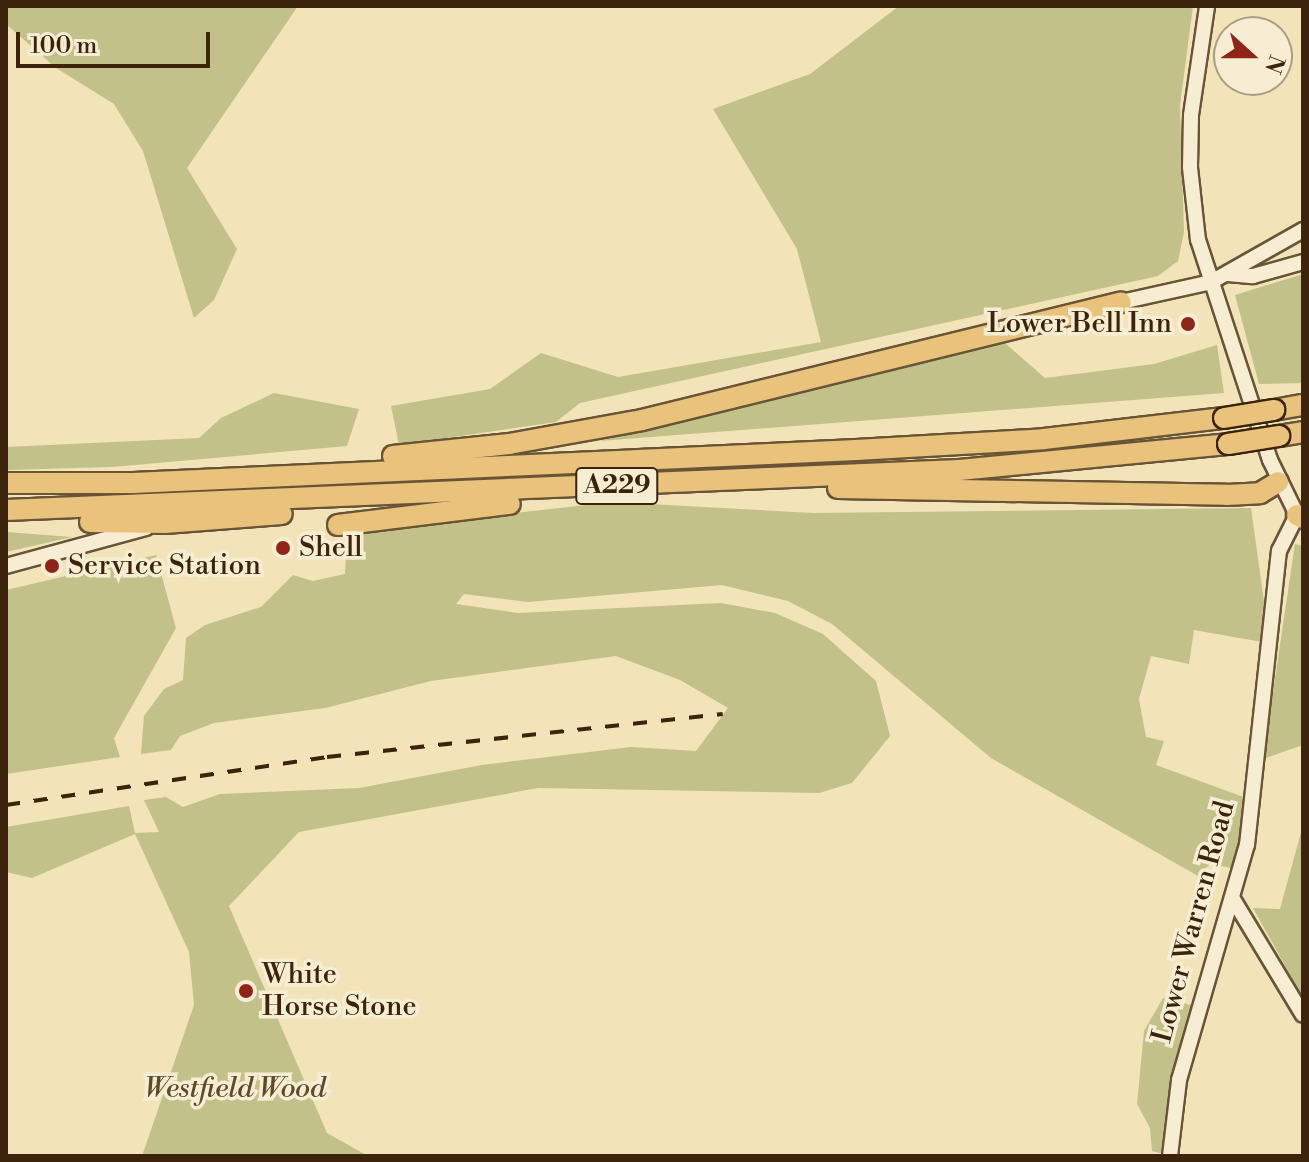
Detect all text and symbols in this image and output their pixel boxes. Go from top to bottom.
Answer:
scale bar [20,16,214,66]
north arrow [1213,16,1293,96]
text: 100 m [30,31,97,61]
text: N [1258,51,1290,77]
place label: Lower Bell Inn [987,307,1172,341]
marker: Lower Bell Inn [1179,315,1197,333]
road number: A229 [575,464,659,508]
place label: Shell [299,531,362,565]
marker: Shell [274,539,292,557]
place label: Service Station [68,549,261,583]
marker: Service Station [43,557,61,575]
street label: Lower Warren Road [1146,798,1242,1046]
place label: White Horse Stone [262,958,417,1024]
marker: White Horse Stone [237,982,255,1000]
park label: Westfield Wood [144,1072,326,1106]

